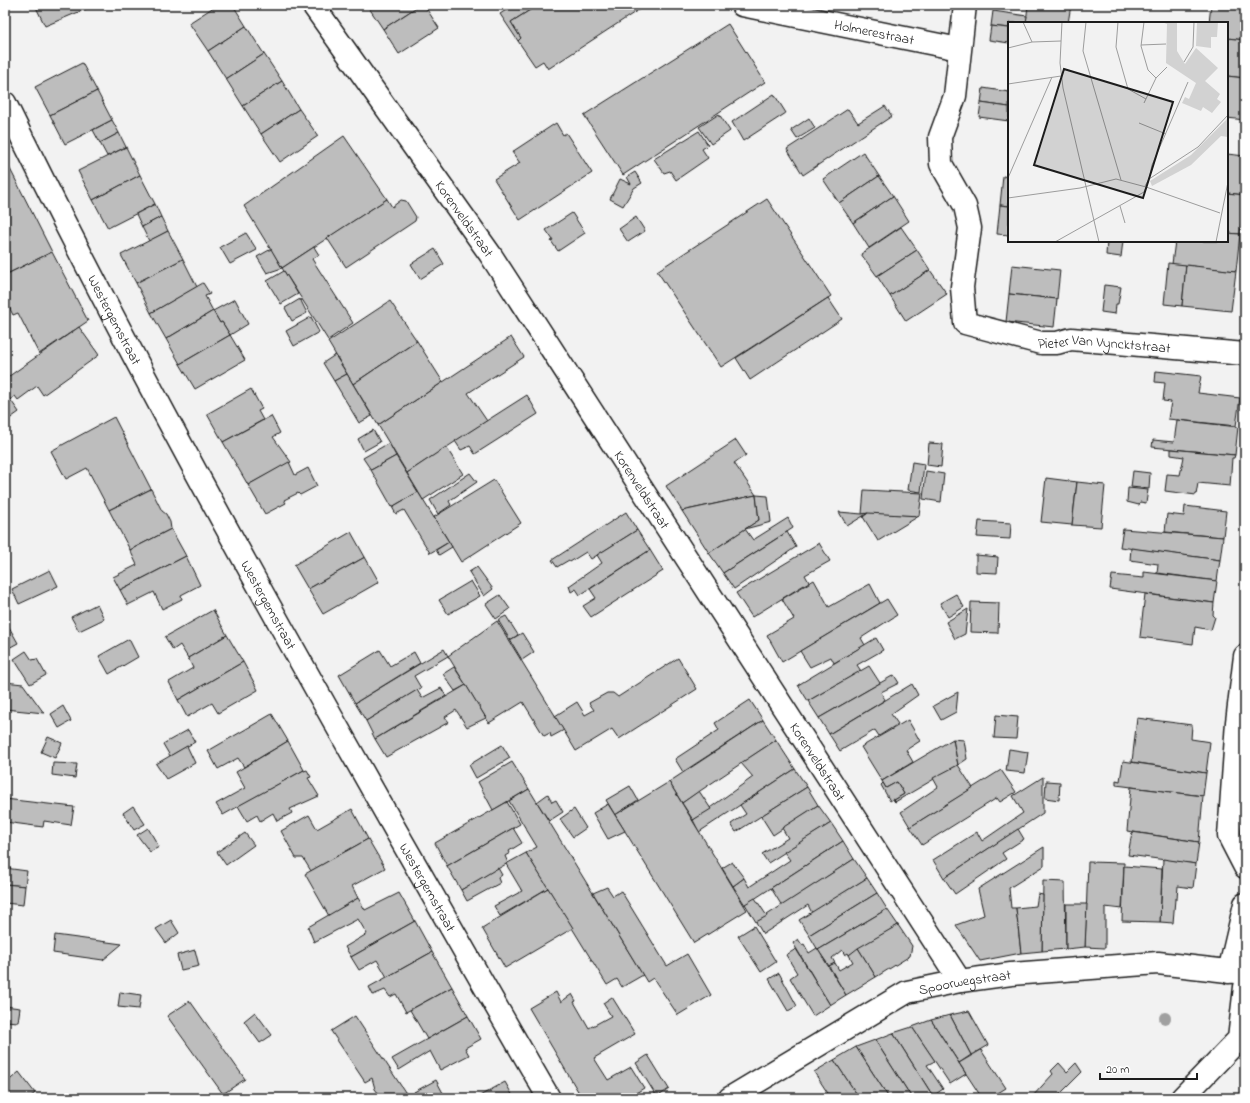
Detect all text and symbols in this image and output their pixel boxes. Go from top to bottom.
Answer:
street label: Holmerestraat [832,15,916,52]
inset map [1008,22,1228,242]
street label: Korenveldstraat [429,177,498,262]
street label: Westergemstraat [81,272,146,370]
street label: Pieter Van Vyncktstraat [1038,330,1172,360]
street label: Korenveldstraat [608,447,674,534]
street label: Westergemstraat [234,557,301,654]
street label: Korenveldstraat [784,719,850,806]
street label: Westergemstraat [393,840,460,936]
street label: Spoorwegstraat [917,965,1013,1001]
scale bar [1100,1055,1197,1081]
text: 20 m [1106,1061,1129,1079]

